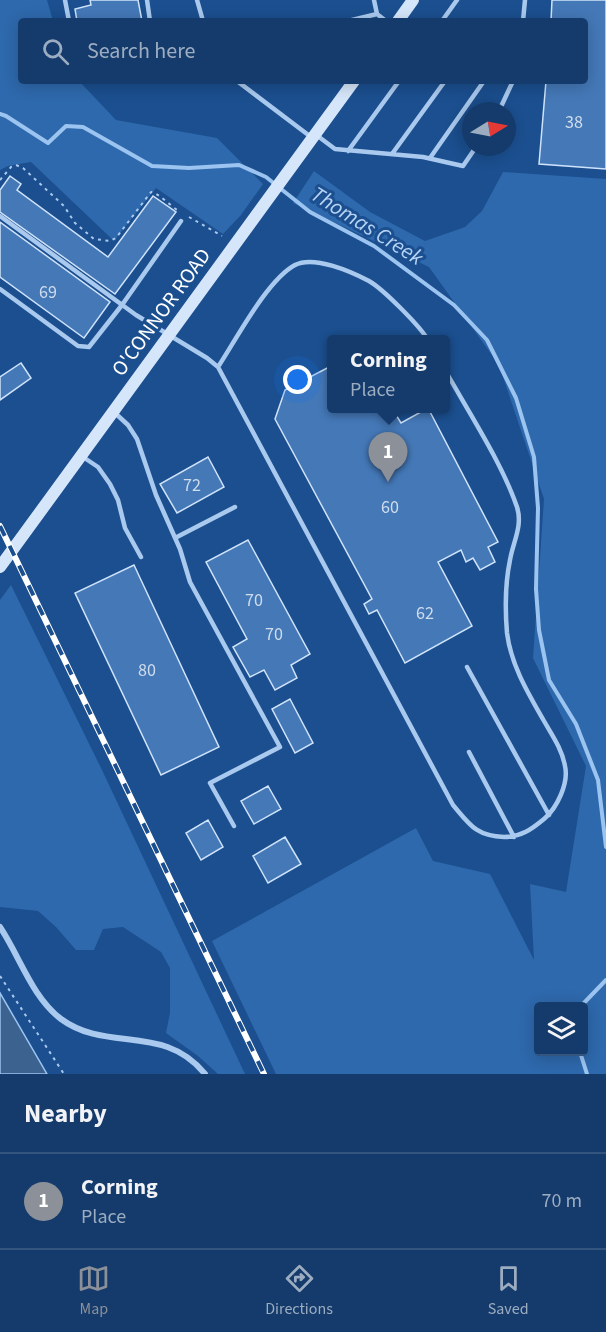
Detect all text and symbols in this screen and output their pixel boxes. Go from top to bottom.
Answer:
search box [18,18,588,84]
icon: search [39,35,72,68]
text: Search here [87,35,195,67]
north arrow [462,102,516,156]
house number: 38 [565,110,583,135]
water label: Thomas Creek [304,179,430,274]
street label: O'CONNOR ROAD [104,242,218,382]
house number: 69 [39,280,57,305]
popup [327,335,450,413]
text: Corning [350,344,427,376]
your location [283,365,312,394]
text: Place [350,376,395,404]
pin: 1 [368,432,408,482]
house number: 72 [183,473,201,498]
house number: 60 [381,495,399,520]
house number: 70 [245,588,263,613]
house number: 62 [416,601,434,626]
house number: 70 [265,622,283,647]
house number: 80 [138,658,156,683]
map controls [534,1002,588,1056]
button: layers [534,1002,588,1056]
text: Nearby [24,1095,107,1132]
text: Corning [81,1171,158,1203]
text: 1 [38,1187,49,1215]
text: 70 m [542,1187,582,1215]
text: Place [81,1203,126,1231]
tab: Map [77,1262,110,1320]
tab: Directions [265,1262,333,1320]
tab: Saved [488,1262,529,1320]

